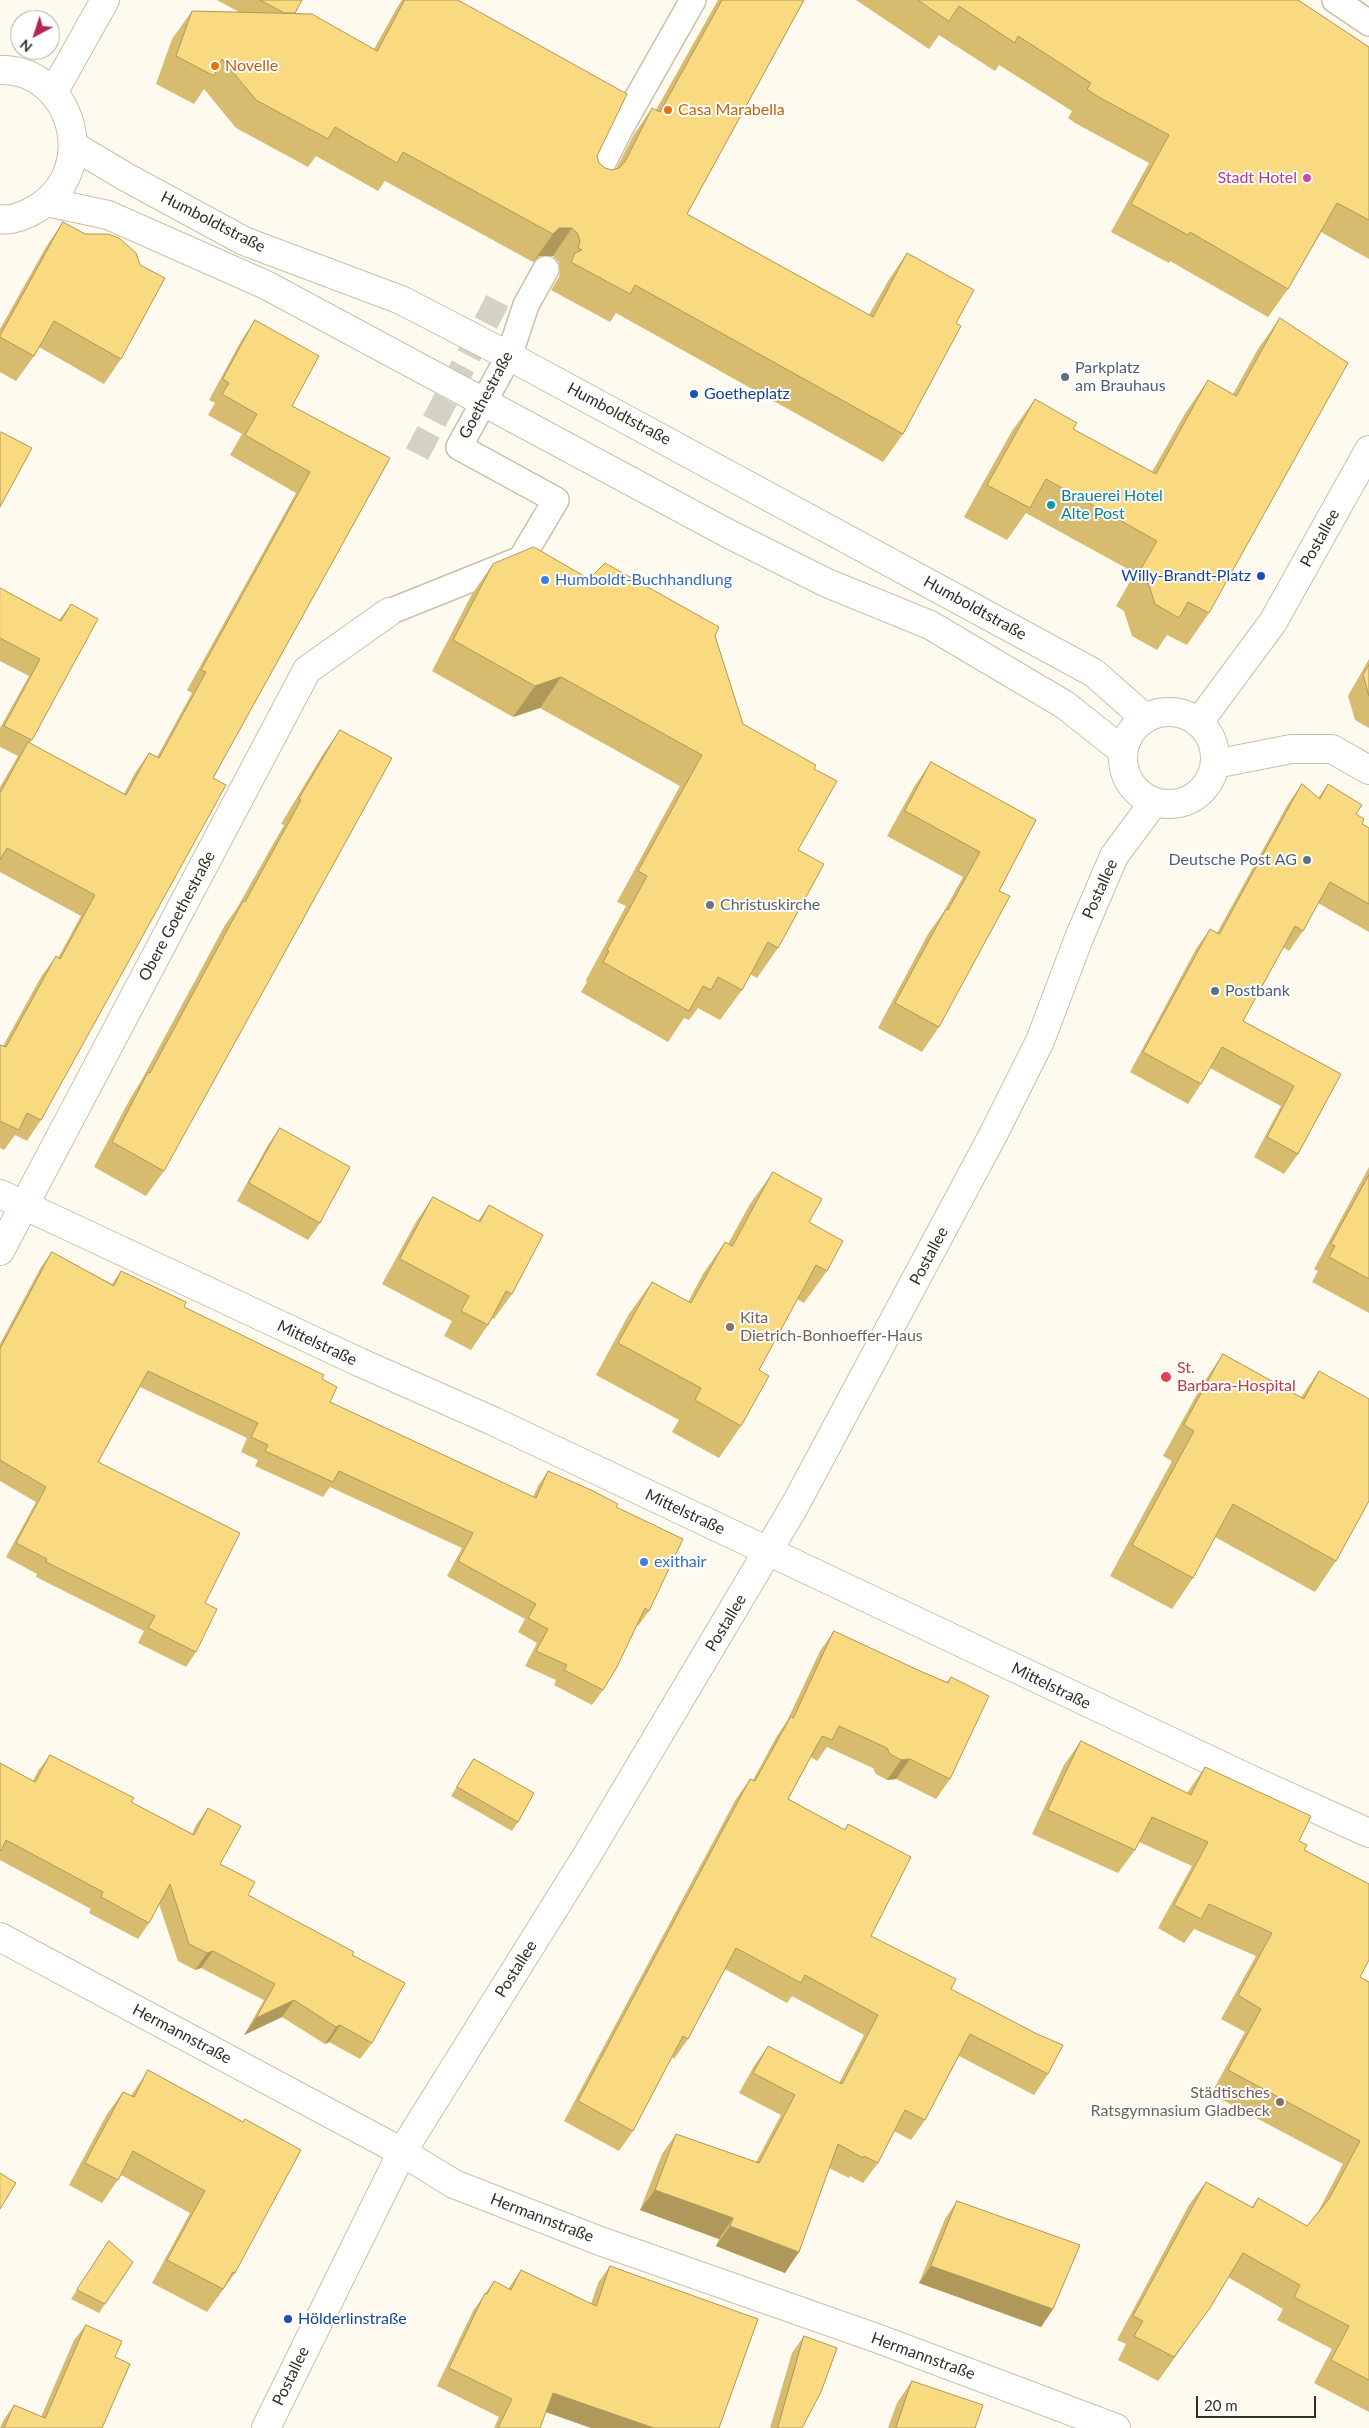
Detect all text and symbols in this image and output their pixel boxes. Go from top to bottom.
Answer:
north arrow [10,10,60,60]
text: N [16,36,35,56]
place label: Novelle [225,56,278,76]
marker: Novelle [209,60,221,72]
place label: Casa Marabella [678,100,785,120]
marker: Casa Marabella [662,104,674,116]
place label: Stadt Hotel [1217,168,1297,188]
marker: Stadt Hotel [1301,172,1313,184]
street label: Humboldtstraße [158,187,268,257]
street label: Goethestraße [455,348,517,442]
place label: Parkplatz am Brauhaus [1075,358,1166,396]
marker: Parkplatz am Brauhaus [1059,371,1071,383]
street label: Humboldtstraße [564,379,674,449]
place label: Goetheplatz [704,384,790,404]
marker: Goetheplatz [688,388,700,400]
place label: Brauerei Hotel Alte Post [1061,486,1163,524]
marker: Brauerei Hotel Alte Post [1045,499,1057,511]
street label: Postallee [1296,506,1344,570]
place label: Willy-Brandt-Platz [1121,566,1251,586]
place label: Humboldt-Buchhandlung [555,570,732,590]
marker: Willy-Brandt-Platz [1255,570,1267,582]
street label: Humboldtstraße [920,572,1030,644]
marker: Humboldt-Buchhandlung [539,574,551,586]
street label: Obere Goethestraße [135,848,219,984]
place label: Deutsche Post AG [1169,850,1297,870]
marker: Deutsche Post AG [1301,854,1313,866]
street label: Postallee [1078,856,1122,922]
place label: Christuskirche [720,895,820,915]
marker: Christuskirche [704,899,716,911]
place label: Postbank [1225,981,1290,1001]
marker: Postbank [1209,985,1221,997]
street label: Postallee [906,1224,952,1288]
place label: Kita Dietrich-Bonhoeffer-Haus [740,1308,923,1346]
street label: Mittelstraße [274,1316,360,1370]
marker: Kita Dietrich-Bonhoeffer-Haus [724,1321,736,1333]
place label: St. Barbara-Hospital [1177,1358,1296,1396]
marker: St. Barbara-Hospital [1159,1370,1173,1384]
street label: Mittelstraße [642,1485,728,1539]
place label: exithair [654,1552,706,1572]
marker: exithair [638,1556,650,1568]
street label: Postallee [701,1591,751,1655]
street label: Mittelstraße [1008,1659,1094,1713]
street label: Postallee [491,1937,541,2001]
street label: Hermannstraße [129,2000,235,2068]
place label: Städtisches Ratsgymnasium Gladbeck [1091,2083,1270,2121]
marker: Städtisches Ratsgymnasium Gladbeck [1274,2096,1286,2108]
street label: Hermannstraße [488,2189,596,2247]
place label: Hölderlinstraße [298,2309,407,2329]
marker: Hölderlinstraße [282,2313,294,2325]
street label: Hermannstraße [868,2328,978,2384]
street label: Postallee [268,2343,314,2409]
scale bar [1199,2386,1319,2418]
text: 20 m [1204,2396,1238,2414]

